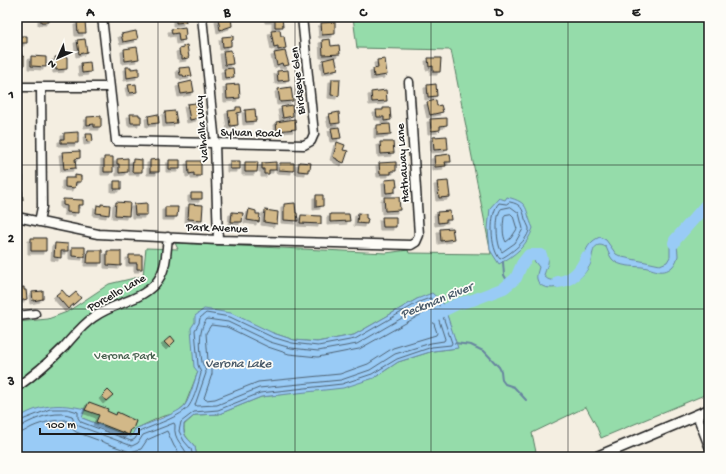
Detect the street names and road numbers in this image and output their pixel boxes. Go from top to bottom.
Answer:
street label: Birdseye Glen [288,46,310,116]
street label: Valhalla Way [193,95,213,164]
street label: Hathaway Lane [394,122,414,203]
street label: Sylvan Road [220,126,282,142]
street label: Park Avenue [185,221,249,237]
street label: Porcello Lane [84,272,149,316]

